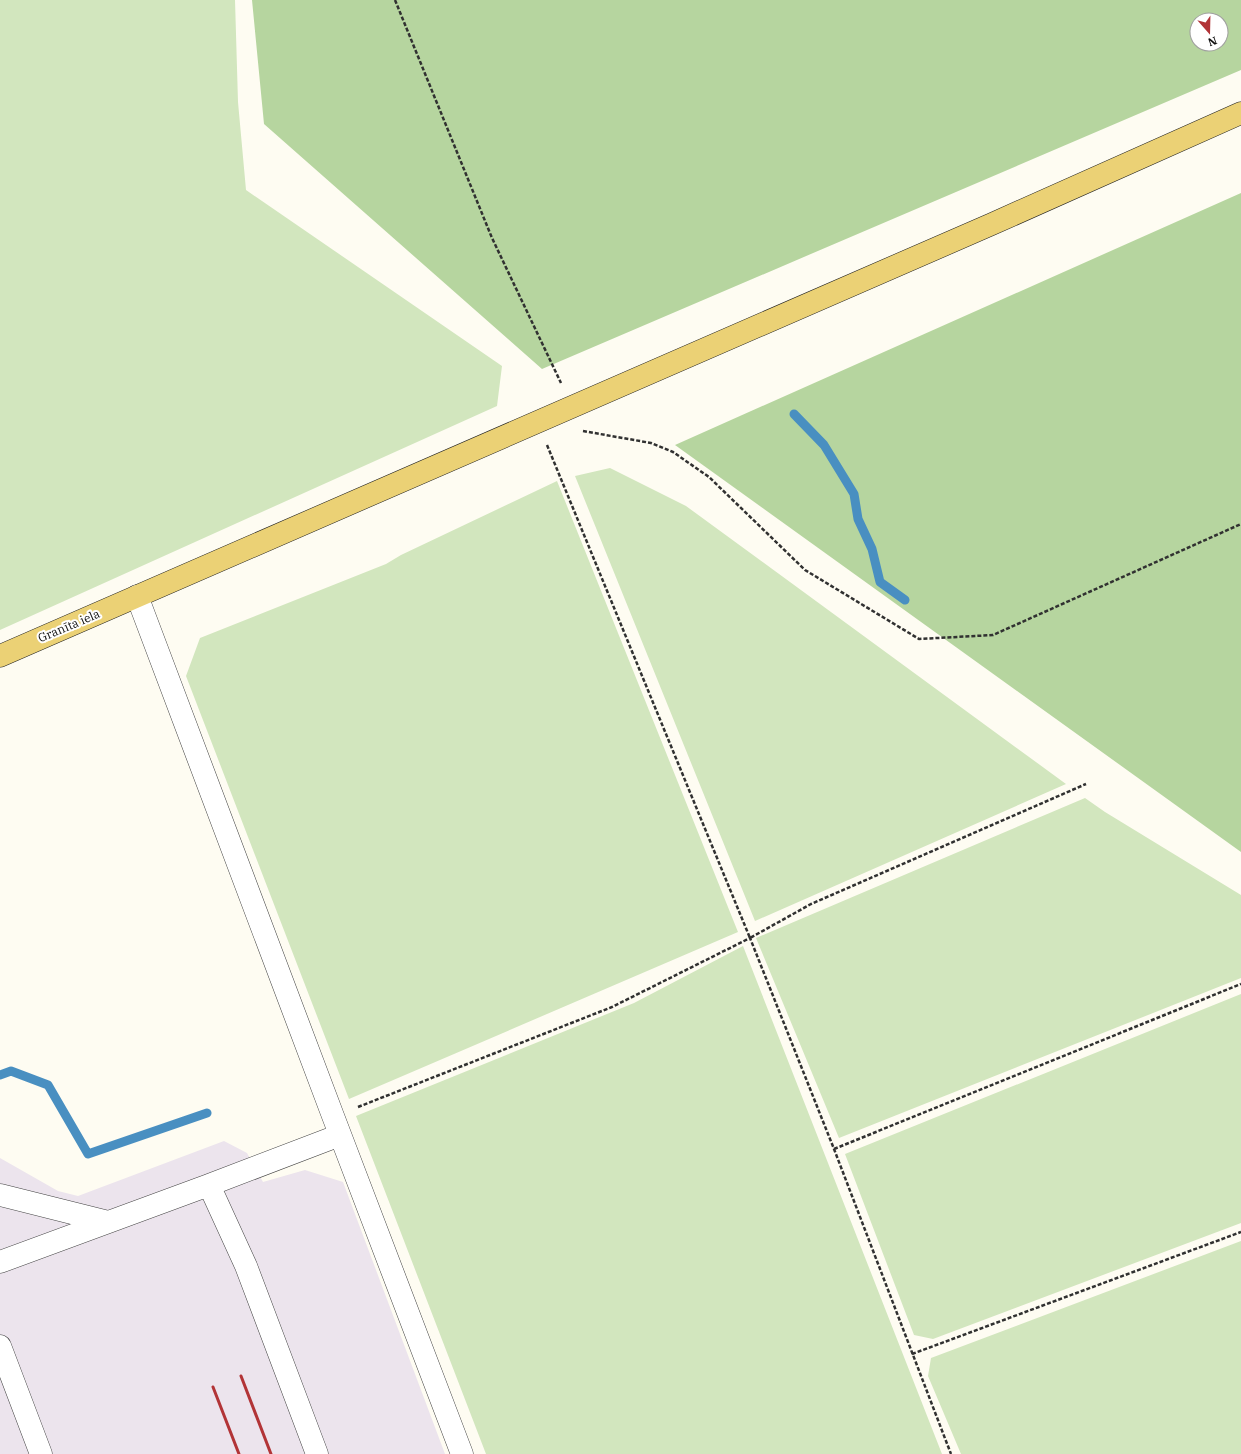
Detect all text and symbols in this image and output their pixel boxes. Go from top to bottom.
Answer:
north arrow [1189,12,1229,52]
text: N [1206,33,1219,50]
street label: Granīta iela [36,606,102,645]

